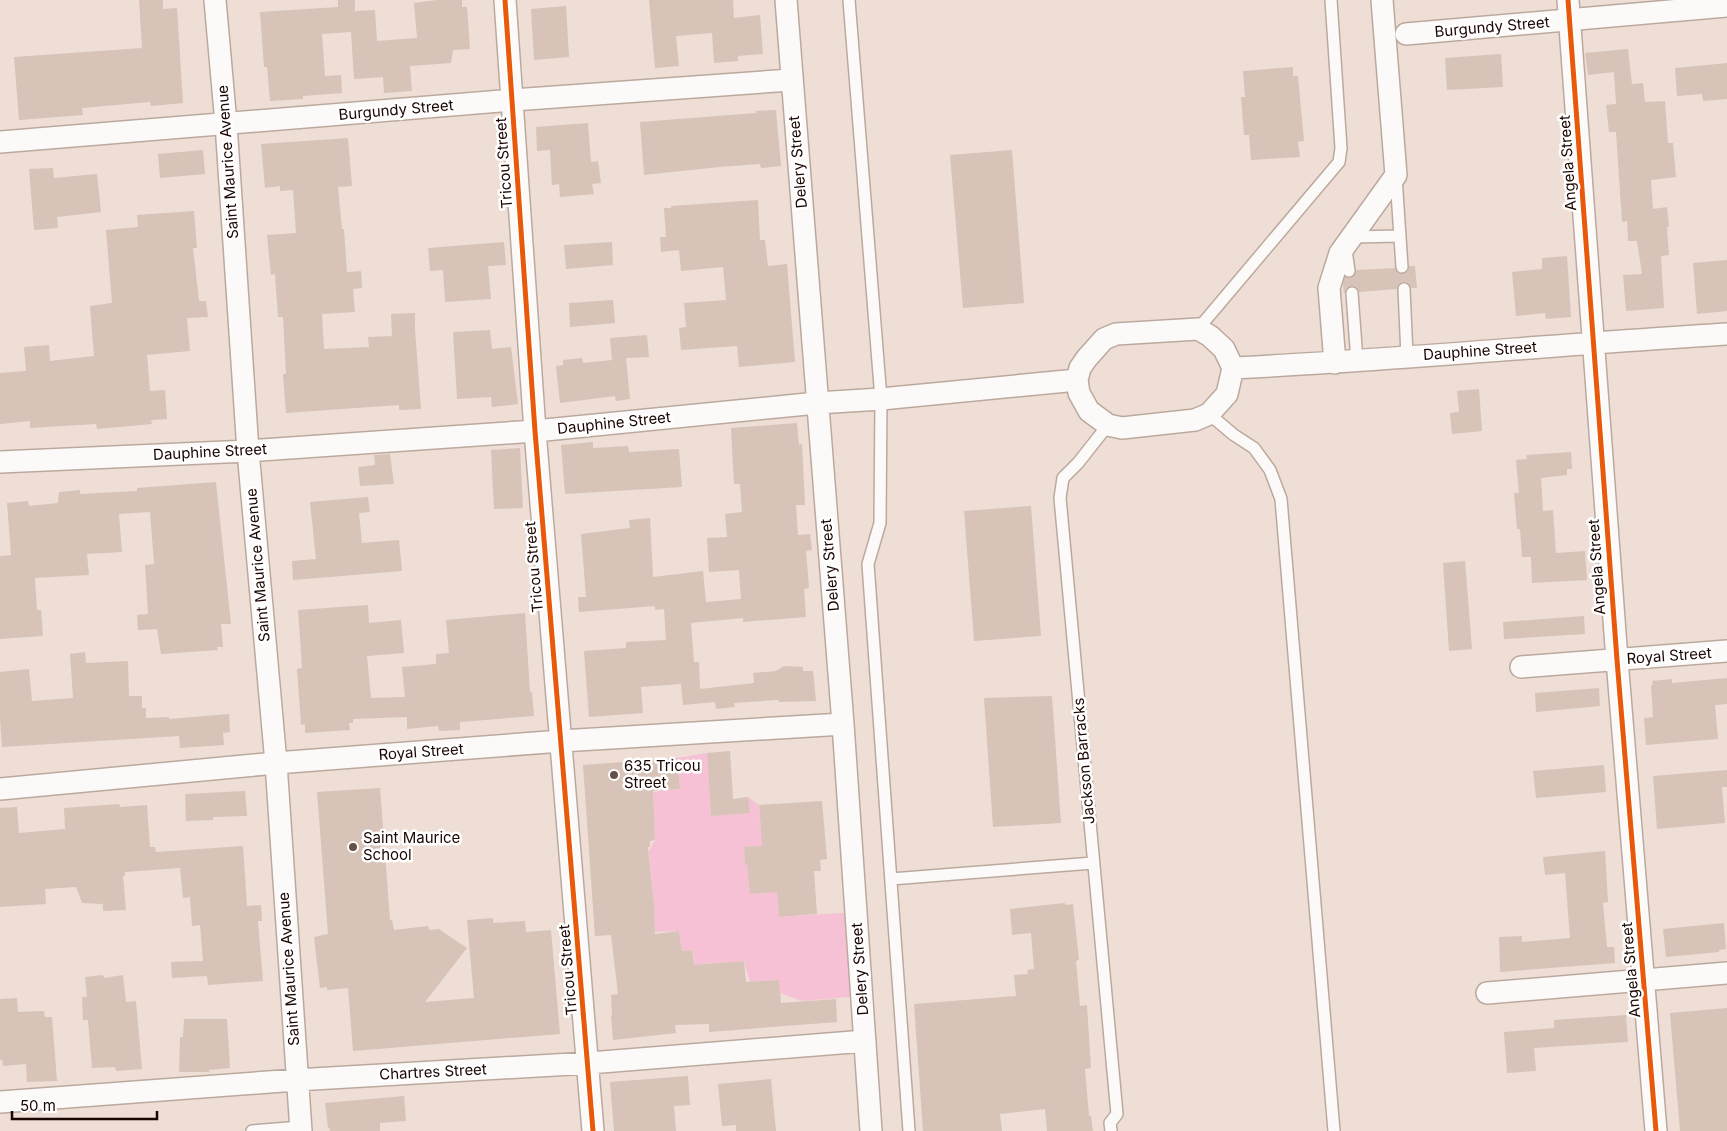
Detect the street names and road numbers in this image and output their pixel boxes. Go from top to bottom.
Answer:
street label: Burgundy Street [1434,12,1550,41]
street label: Saint Maurice Avenue [213,84,242,240]
street label: Burgundy Street [338,95,454,124]
street label: Delery Street [784,115,811,209]
street label: Angela Street [1555,115,1580,211]
street label: Tricou Street [491,117,516,209]
street label: Dauphine Street [1422,337,1538,364]
street label: Dauphine Street [556,407,672,438]
street label: Dauphine Street [153,439,267,464]
street label: Saint Maurice Avenue [241,487,274,643]
street label: Delery Street [816,518,843,612]
street label: Angela Street [1584,519,1609,615]
street label: Tricou Street [520,521,547,613]
street label: Royal Street [1626,643,1712,668]
street label: Jackson Barracks [1069,697,1098,825]
street label: Royal Street [378,739,464,764]
street label: Saint Maurice Avenue [274,891,303,1047]
street label: Angela Street [1617,921,1644,1019]
street label: Delery Street [847,922,872,1016]
street label: Tricou Street [554,924,581,1016]
street label: Chartres Street [379,1059,487,1084]

